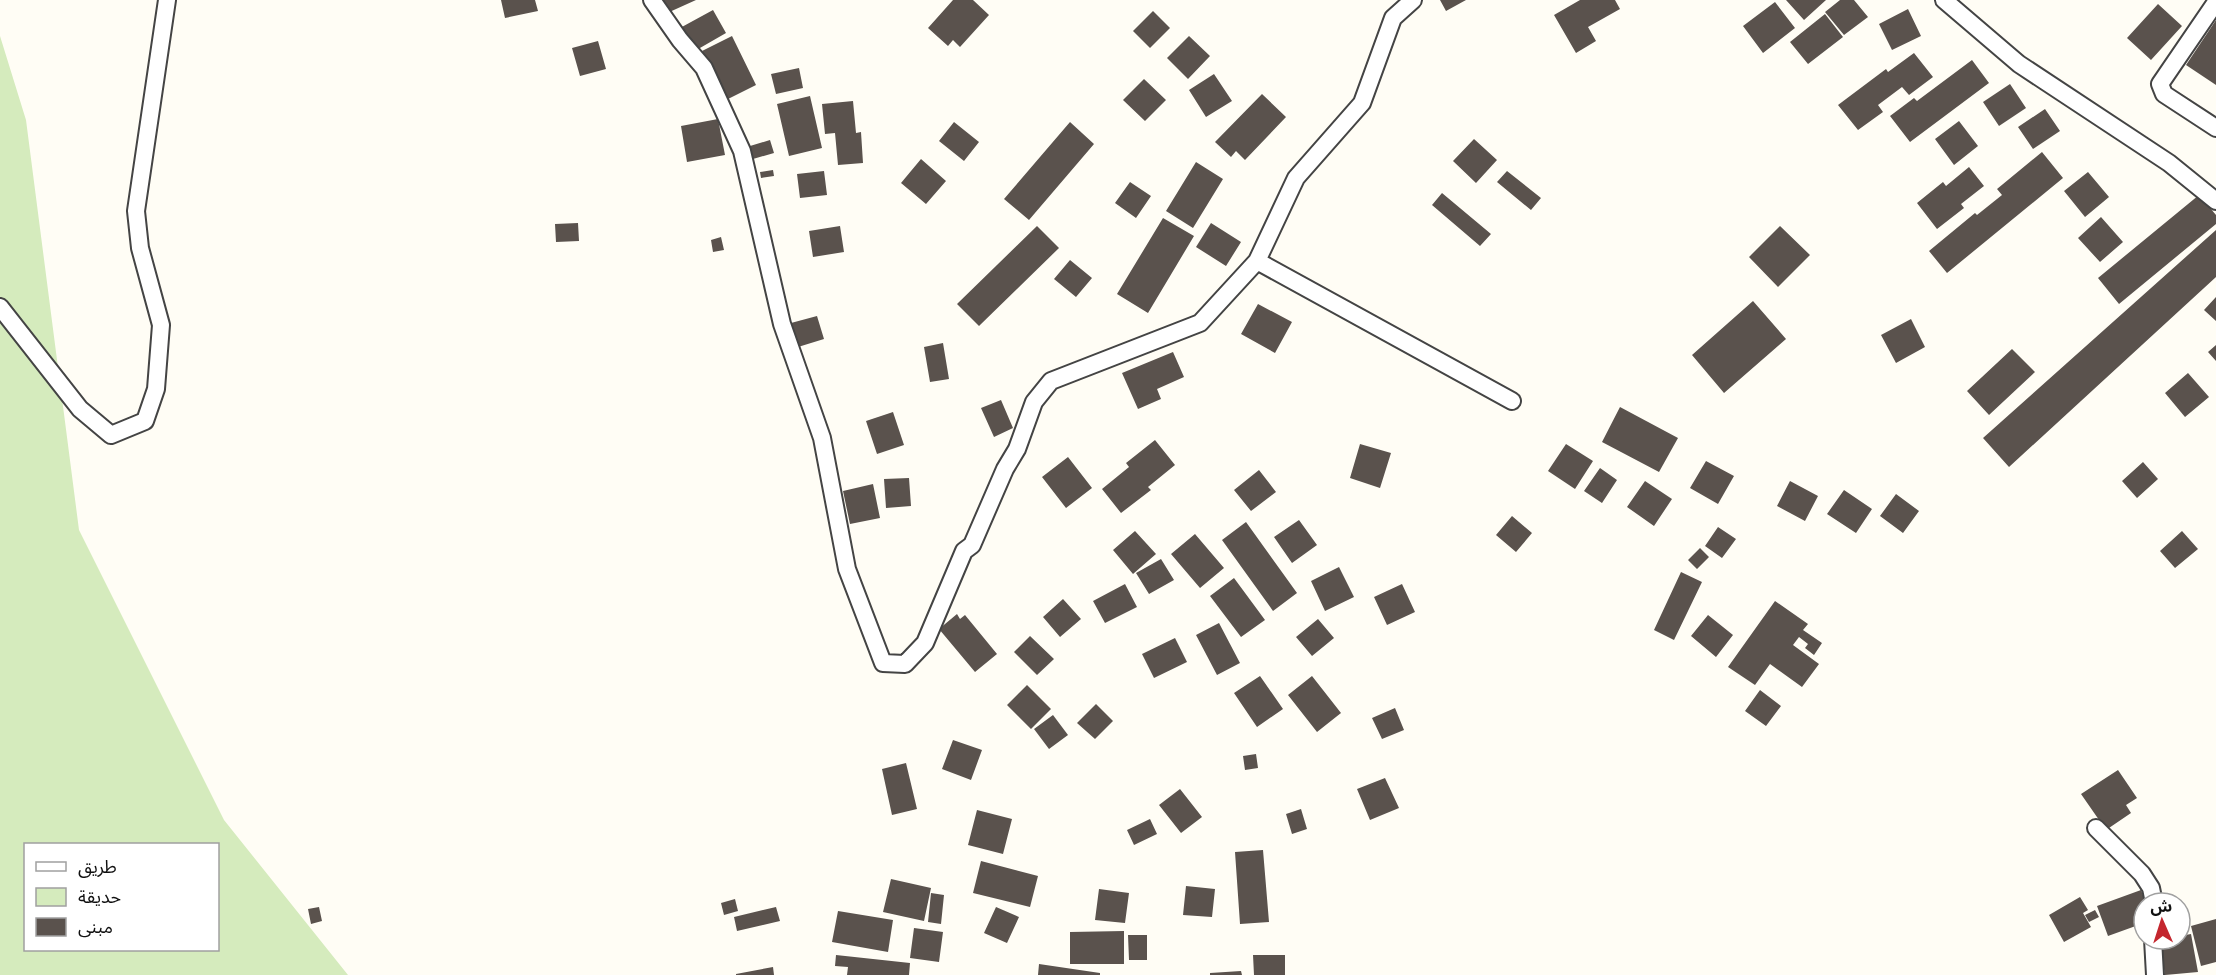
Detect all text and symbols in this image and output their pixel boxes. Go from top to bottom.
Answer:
legend [24,843,219,951]
text: طريق [78,854,117,879]
text: حديقة [78,884,121,909]
north arrow [2132,891,2192,951]
text: ش [2150,894,2173,918]
text: مبنى [78,914,113,939]

